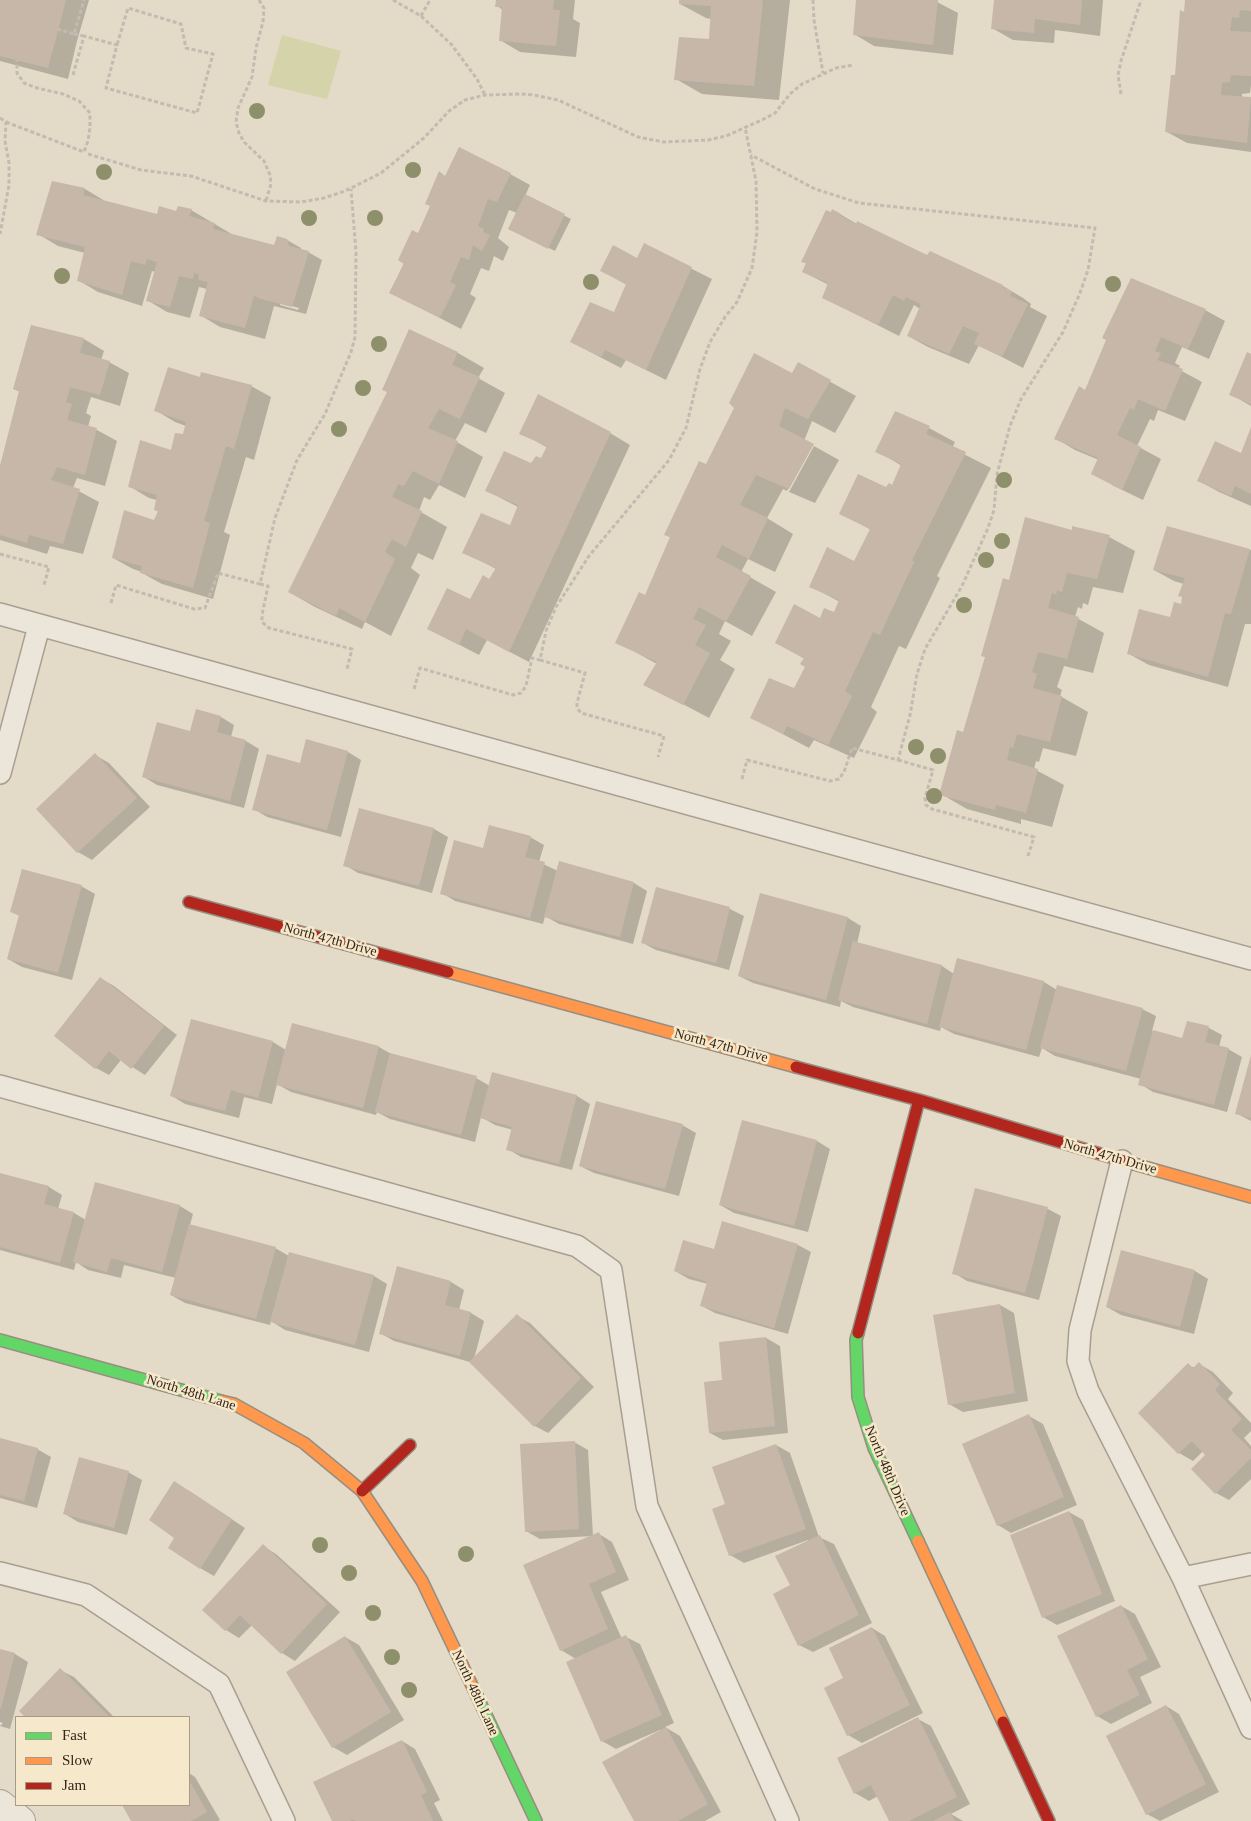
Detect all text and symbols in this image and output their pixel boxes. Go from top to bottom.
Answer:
street label: North 47th Drive [281,919,379,961]
street label: North 47th Drive [672,1025,770,1067]
street label: North 47th Drive [1061,1136,1159,1178]
street label: North 48th Lane [144,1371,238,1415]
street label: North 48th Drive [860,1423,914,1519]
street label: North 48th Lane [448,1648,502,1738]
legend [15,1716,190,1806]
text: Fast [62,1727,87,1743]
text: Slow [62,1752,93,1768]
text: Jam [62,1777,86,1793]

